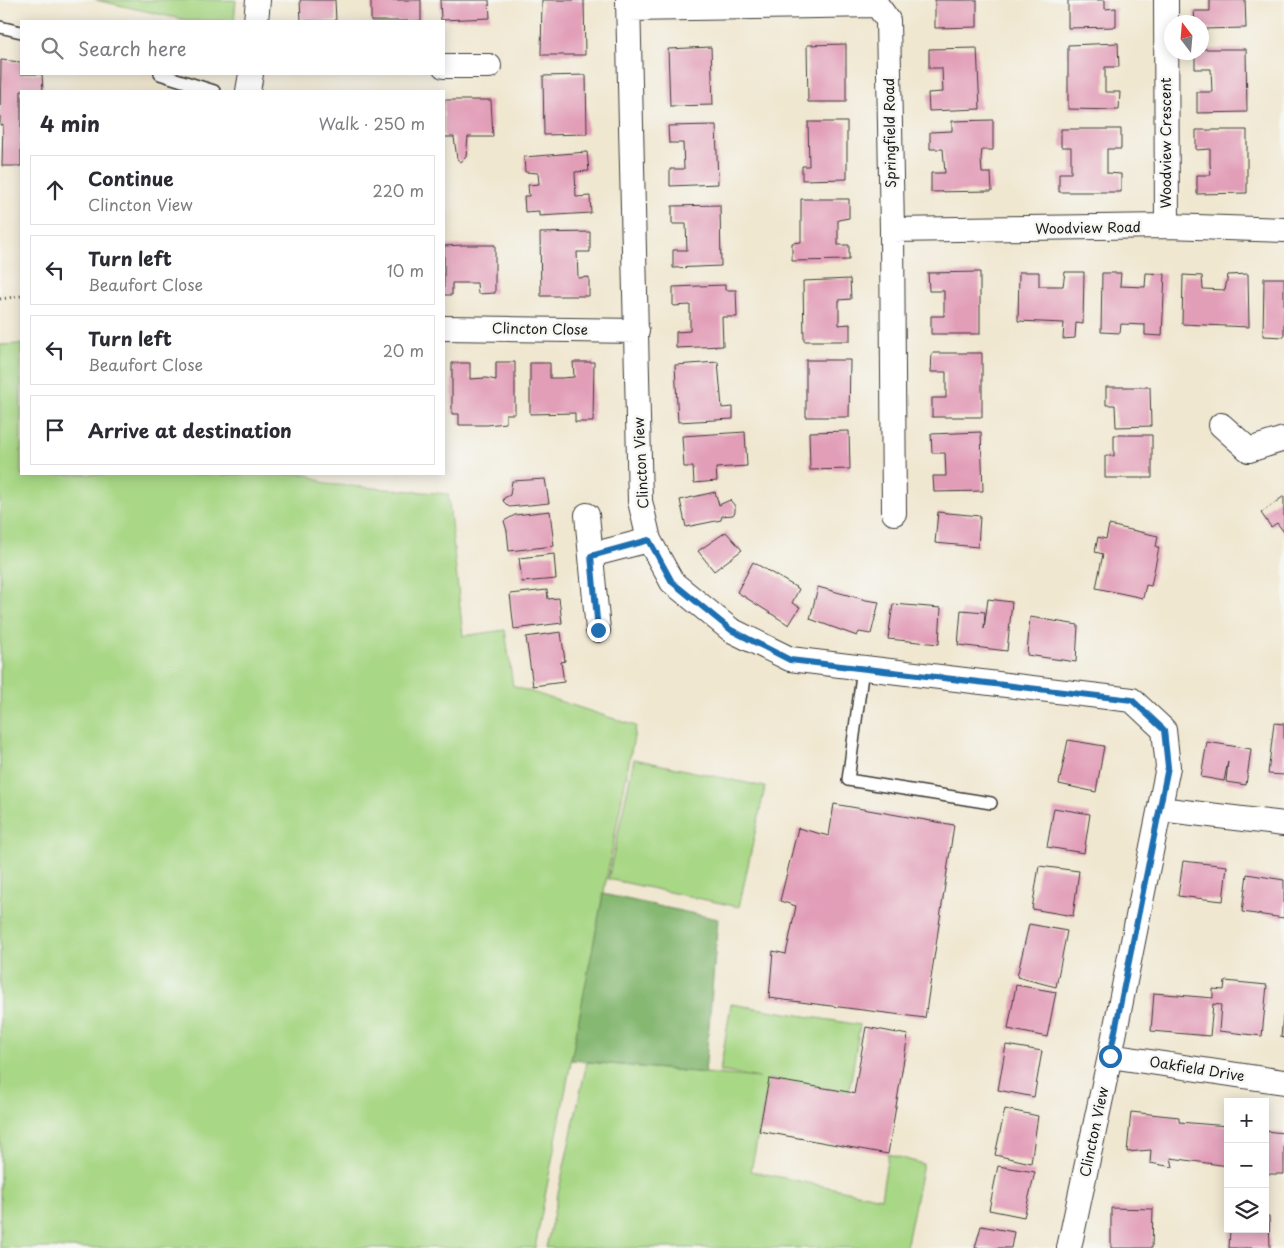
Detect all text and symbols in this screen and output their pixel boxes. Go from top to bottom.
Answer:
north arrow [1164,15,1209,60]
search box [20,20,445,75]
icon: search [38,34,66,62]
text: Search here [78,34,187,62]
street label: Woodview Crescent [1155,77,1176,209]
street label: Springfield Road [878,78,901,188]
text: 4 min [40,107,100,139]
text: Walk · 250 m [319,111,425,135]
text: Continue [88,164,174,192]
icon: ahead [41,176,69,204]
text: 220 m [373,178,424,202]
text: Clincton View [88,192,193,216]
street label: Woodview Road [1035,216,1141,239]
text: Turn left [88,244,172,272]
icon: left [41,256,69,284]
text: 10 m [387,258,424,282]
text: Beaufort Close [88,272,203,296]
street label: Clincton Close [492,317,588,340]
text: Turn left [88,324,172,352]
icon: left [41,336,69,364]
text: 20 m [383,338,424,362]
text: Beaufort Close [88,352,203,376]
icon: arrive [41,416,69,444]
text: Arrive at destination [88,416,292,444]
street label: Clincton View [628,417,653,509]
route end [587,619,610,642]
route start [1099,1045,1122,1068]
street label: Oakfield Drive [1148,1051,1246,1086]
street label: Clincton View [1074,1085,1113,1179]
map controls [1224,1098,1269,1233]
button: + [1224,1098,1269,1143]
button: − [1224,1143,1269,1188]
button: layers [1224,1188,1269,1233]

